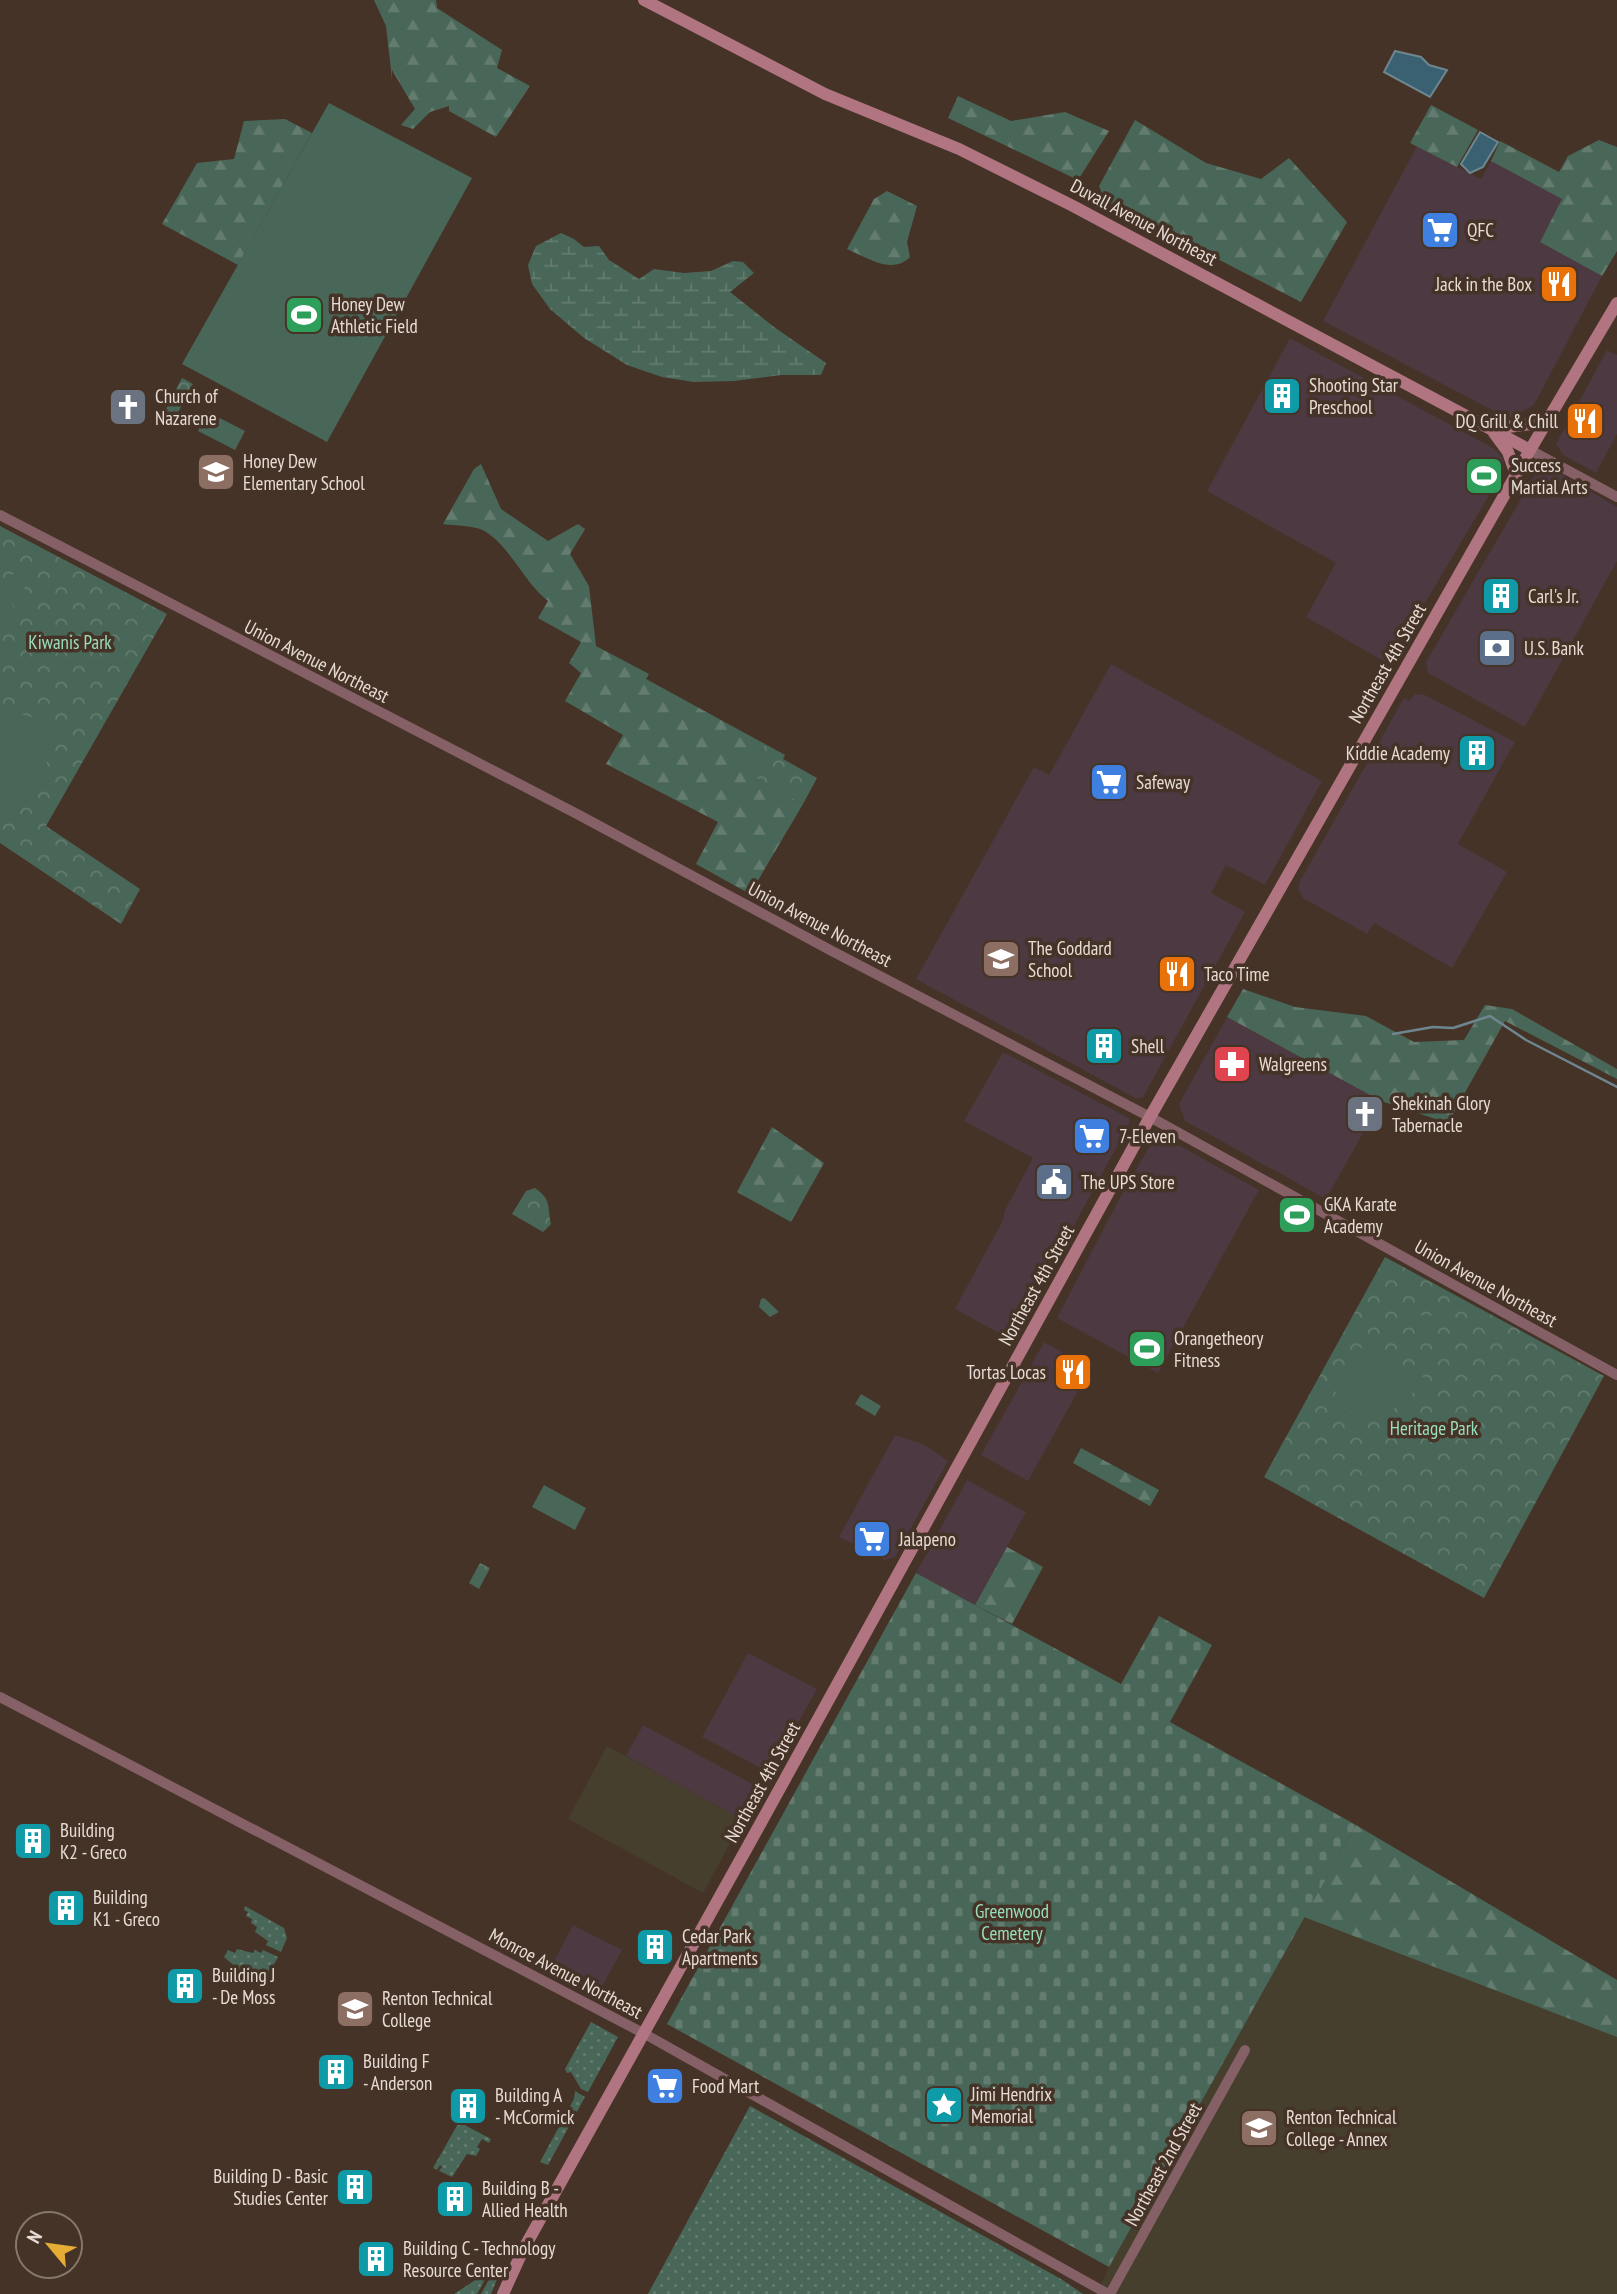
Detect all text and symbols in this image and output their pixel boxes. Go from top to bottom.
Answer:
street label: Duvall Avenue Northeast [1067,173,1222,271]
supermarket icon: QFC [1419,209,1461,251]
place label: QFC [1467,218,1494,242]
restaurant icon: Jack in the Box [1538,263,1580,305]
place label: Jack in the Box [1435,272,1532,296]
place label: Honey Dew Athletic Field [331,292,418,338]
sports icon: Honey Dew Athletic Field [283,294,325,336]
place label: Shooting Star Preschool [1309,373,1399,419]
building icon: Shooting Star Preschool [1261,375,1303,417]
place label: Church of Nazarene [155,384,219,430]
church icon: Church of Nazarene [107,386,149,428]
restaurant icon: DQ Grill & Chill [1564,400,1606,442]
place label: DQ Grill & Chill [1455,409,1559,433]
place label: Honey Dew Elementary School [243,449,365,495]
school or university icon: Honey Dew Elementary School [195,451,237,493]
place label: Success Martial Arts [1511,453,1588,499]
sports icon: Success Martial Arts [1463,455,1505,497]
building icon: Carl's Jr. [1480,575,1522,617]
place label: Carl's Jr. [1528,584,1579,608]
street label: Northeast 4th Street [1343,598,1431,727]
street label: Union Avenue Northeast [241,614,394,708]
bank icon: U.S. Bank [1476,627,1518,669]
park label: Kiwanis Park [28,630,112,654]
place label: U.S. Bank [1524,636,1584,660]
building icon: Kiddie Academy [1456,732,1498,774]
place label: Kiddie Academy [1346,741,1451,765]
supermarket icon: Safeway [1088,761,1130,803]
place label: Safeway [1136,770,1191,794]
street label: Union Avenue Northeast [744,876,897,972]
place label: The Goddard School [1028,936,1112,982]
school or university icon: The Goddard School [980,938,1022,980]
restaurant icon: Taco Time [1156,953,1198,995]
place label: Taco Time [1204,962,1270,986]
building icon: Shell [1083,1025,1125,1067]
place label: Shell [1131,1034,1165,1058]
pharmacy icon: Walgreens [1211,1043,1253,1085]
place label: Walgreens [1259,1052,1327,1076]
place label: Shekinah Glory Tabernacle [1392,1091,1491,1137]
church icon: Shekinah Glory Tabernacle [1344,1093,1386,1135]
supermarket icon: 7-Eleven [1071,1115,1113,1157]
place label: 7-Eleven [1119,1124,1176,1148]
public building icon: The UPS Store [1033,1161,1075,1203]
place label: The UPS Store [1081,1170,1175,1194]
place label: GKA Karate Academy [1324,1192,1397,1238]
sports icon: GKA Karate Academy [1276,1194,1318,1236]
street label: Northeast 4th Street [993,1220,1079,1350]
street label: Union Avenue Northeast [1411,1234,1562,1332]
place label: Orangetheory Fitness [1174,1326,1264,1372]
sports icon: Orangetheory Fitness [1126,1328,1168,1370]
restaurant icon: Tortas Locas [1052,1351,1094,1393]
place label: Tortas Locas [966,1360,1046,1384]
park label: Heritage Park [1390,1416,1479,1440]
supermarket icon: Jalapeno [851,1518,893,1560]
place label: Jalapeno [898,1527,956,1551]
street label: Northeast 4th Street [719,1717,805,1847]
place label: Building K2 - Greco [60,1818,127,1864]
building icon: Building K2 - Greco [12,1820,54,1862]
place label: Building K1 - Greco [93,1885,160,1931]
building icon: Building K1 - Greco [45,1887,87,1929]
park label: Greenwood Cemetery [975,1899,1049,1945]
street label: Monroe Avenue Northeast [485,1922,647,2024]
place label: Cedar Park Apartments [682,1924,758,1970]
building icon: Cedar Park Apartments [634,1926,676,1968]
place label: Building J - De Moss [212,1963,275,2009]
building icon: Building J - De Moss [164,1965,206,2007]
place label: Renton Technical College [382,1986,493,2032]
school or university icon: Renton Technical College [334,1988,376,2030]
place label: Building F - Anderson [363,2049,432,2095]
building icon: Building F - Anderson [315,2051,357,2093]
supermarket icon: Food Mart [644,2065,686,2107]
place label: Food Mart [692,2074,760,2098]
place label: Jimi Hendrix Memorial [970,2082,1052,2128]
place label: Building A - McCormick [495,2083,575,2129]
place icon: Jimi Hendrix Memorial [923,2084,965,2126]
building icon: Building A - McCormick [447,2085,489,2127]
street label: Northeast 2nd Street [1119,2097,1207,2230]
place label: Renton Technical College - Annex [1286,2105,1397,2151]
school or university icon: Renton Technical College - Annex [1238,2107,1280,2149]
place label: Building D - Basic Studies Center [213,2164,329,2210]
building icon: Building D - Basic Studies Center [334,2166,376,2208]
place label: Building B - Allied Health [482,2176,568,2222]
building icon: Building B - Allied Health [434,2178,476,2220]
north arrow [14,2210,84,2280]
text: N [21,2226,47,2247]
place label: Building C - Technology Resource Center [403,2236,556,2282]
building icon: Building C - Technology Resource Center [355,2238,397,2280]

